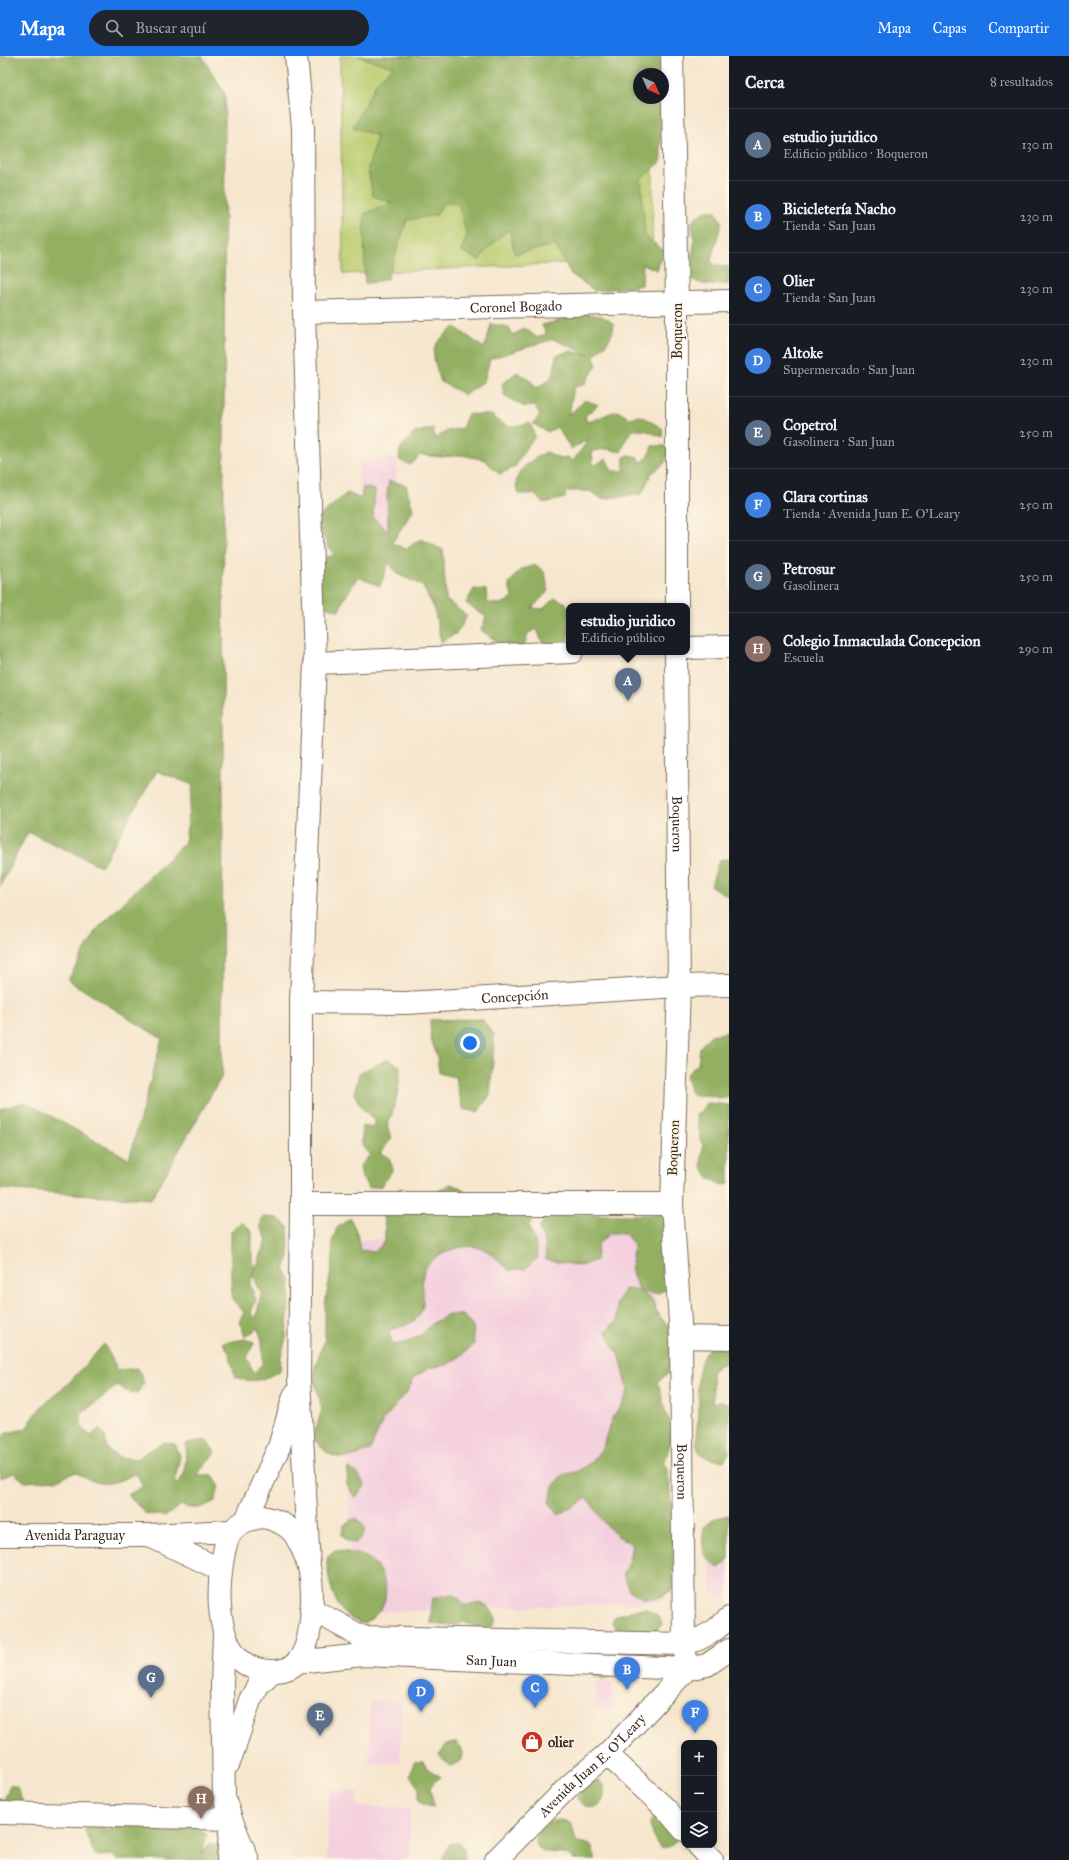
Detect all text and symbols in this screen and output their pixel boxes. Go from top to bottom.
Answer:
search box [89,10,369,46]
text: Mapa [20,17,65,40]
icon: search [103,17,125,39]
text: Buscar aquí [135,19,206,37]
text: Mapa [878,20,911,37]
text: Capas [933,20,966,37]
text: Compartir [988,20,1049,37]
north arrow [633,68,669,104]
text: Cerca [745,72,784,93]
text: 8 resultados [990,74,1053,90]
text: estudio juridico [783,128,877,146]
text: A [754,137,762,153]
text: 130 m [1021,137,1053,153]
text: Edificio público · Boqueron [783,146,928,162]
text: Bicicletería Nacho [783,200,896,218]
text: B [754,209,762,225]
text: 230 m [1020,209,1053,225]
text: Tienda · San Juan [783,218,876,234]
text: Olier [783,272,814,290]
text: C [754,281,762,297]
text: 230 m [1020,281,1053,297]
text: Tienda · San Juan [783,290,876,306]
street label: Coronel Bogado [470,297,562,317]
street label: Boqueron [669,302,687,359]
text: Altoke [783,344,823,362]
text: D [753,353,763,369]
text: 230 m [1020,353,1053,369]
text: Supermercado · San Juan [783,362,915,378]
text: Copetrol [783,416,837,434]
text: E [753,425,763,441]
text: 250 m [1019,425,1053,441]
text: Gasolinera · San Juan [783,434,895,450]
text: Clara cortinas [783,488,868,506]
text: F [754,497,762,513]
text: 250 m [1019,497,1053,513]
text: Tienda · Avenida Juan E. O'Leary [783,506,960,522]
text: Petrosur [783,560,835,578]
text: G [753,569,763,585]
text: 250 m [1019,569,1053,585]
text: Gasolinera [783,578,839,594]
popup [566,603,690,655]
text: estudio juridico [581,612,675,630]
text: Edificio público [581,630,665,646]
text: Colegio Inmaculada Concepcion [783,632,981,650]
text: H [752,641,764,657]
text: 290 m [1018,641,1053,657]
text: Escuela [783,650,824,666]
pin: A [615,668,641,701]
street label: Boqueron [667,796,686,853]
street label: Concepción [481,986,549,1007]
your location [460,1033,480,1053]
street label: Boqueron [664,1119,684,1176]
street label: Boqueron [672,1443,691,1500]
street label: Avenida Paraguay [24,1527,125,1544]
street label: San Juan [466,1651,518,1671]
pin: B [614,1657,640,1690]
pin: G [138,1665,164,1698]
pin: C [522,1675,548,1708]
pin: D [408,1679,434,1712]
pin: F [682,1700,708,1733]
pin: E [307,1703,333,1736]
street label: Avenida Juan E. O'Leary [535,1710,650,1821]
shop icon: olier [519,1729,545,1755]
place label: olier [548,1734,575,1751]
map controls [681,1740,717,1848]
button: + [681,1740,717,1776]
button: − [681,1776,717,1812]
pin: H [188,1786,214,1819]
button: layers [681,1812,717,1848]

